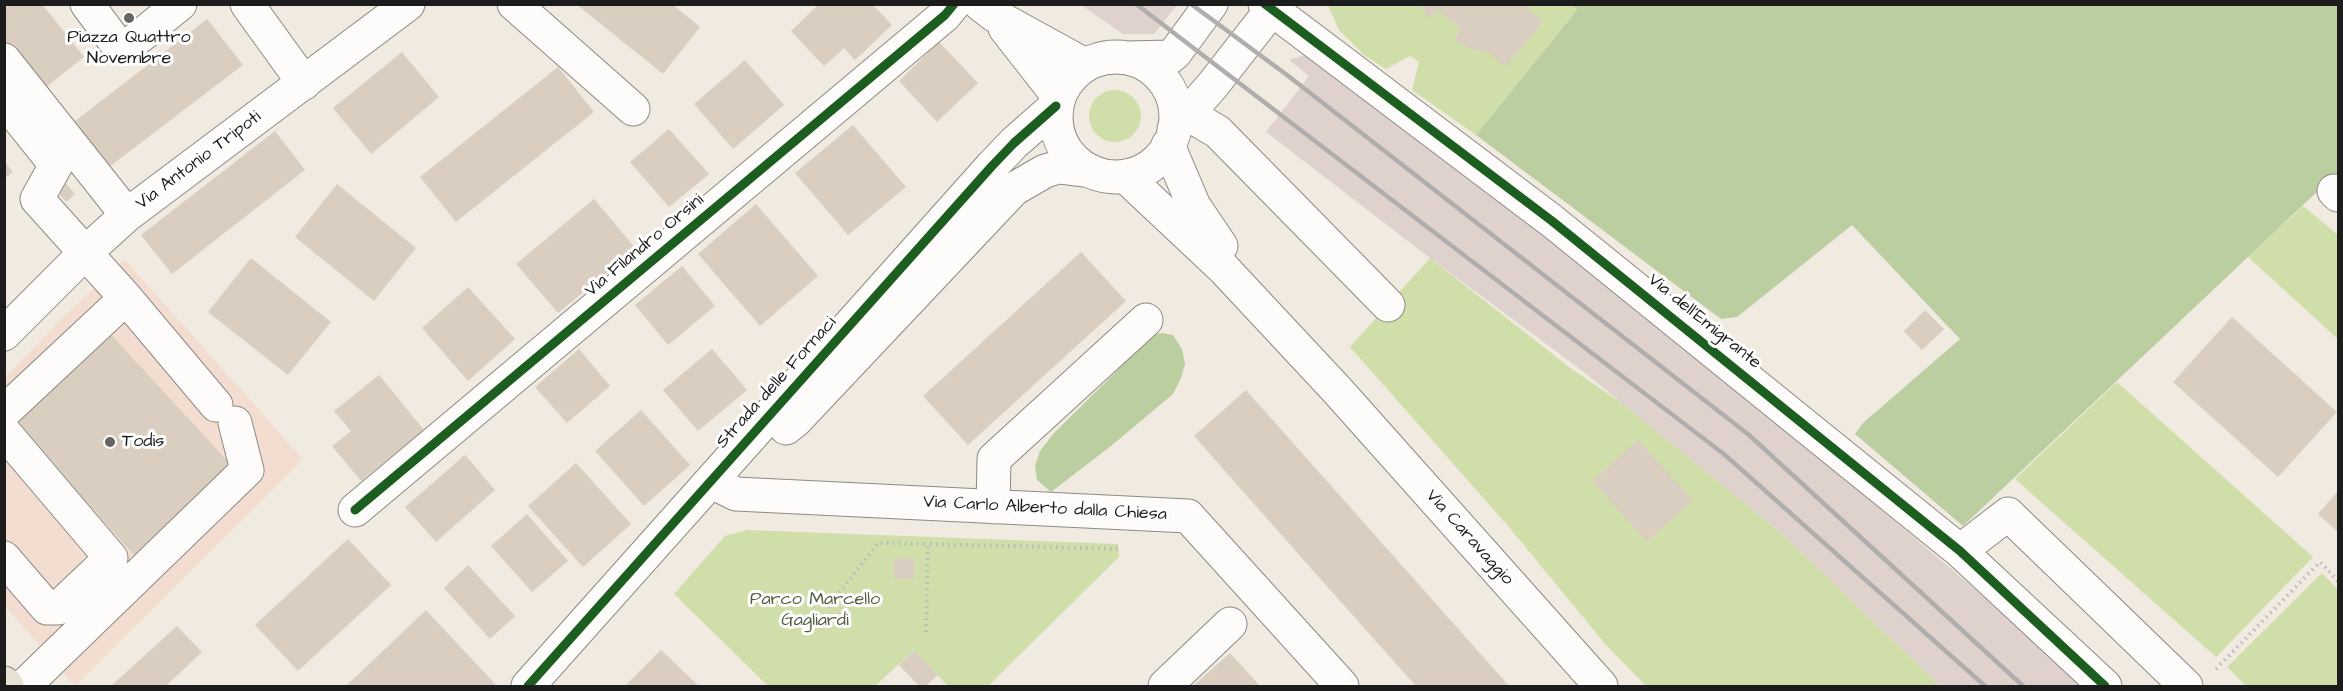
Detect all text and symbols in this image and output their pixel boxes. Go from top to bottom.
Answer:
marker: Piazza Quattro Novembre [122,11,136,25]
place label: Piazza Quattro Novembre [67,27,191,70]
street label: Via Antonio Tripoti [132,107,266,215]
street label: Via Filandro Orsini [581,190,709,302]
street label: Via dell'Emigrante [1643,270,1765,374]
street label: Strada delle Fornaci [712,313,842,453]
place label: Todis [122,431,164,453]
marker: Todis [103,435,117,449]
street label: Via Caravaggio [1420,486,1518,590]
street label: Via Carlo Alberto dalla Chiesa [923,492,1167,526]
park label: Parco Marcello Gagliardi [750,589,880,632]

